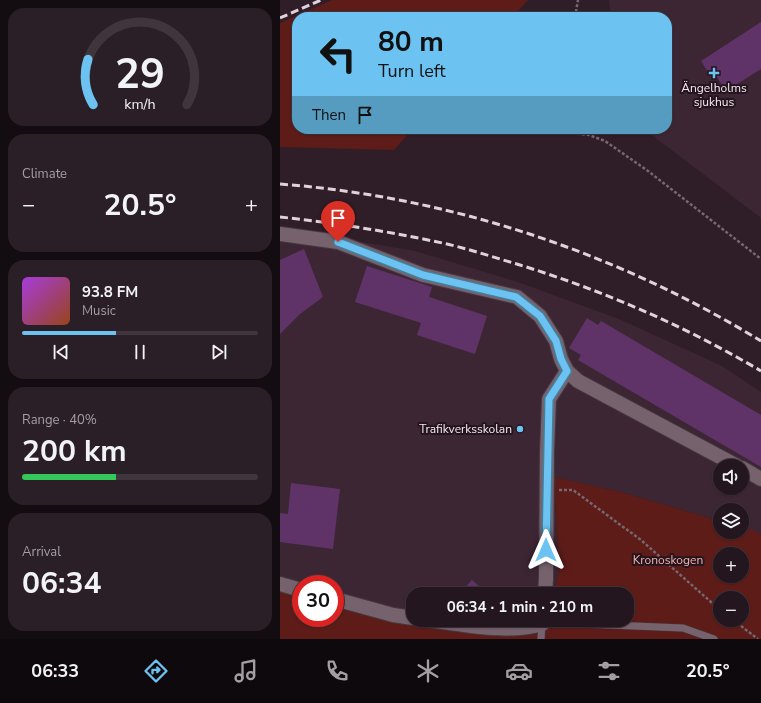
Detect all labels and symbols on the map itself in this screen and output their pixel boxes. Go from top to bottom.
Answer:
marker: Ängelholms sjukhus [708,67,720,79]
place label: Ängelholms sjukhus [681,80,747,110]
pin [321,201,355,242]
place label: Trafikverksskolan [419,421,512,437]
marker: Trafikverksskolan [515,424,525,434]
position arrow [525,529,567,571]
park label: Kronoskogen [633,552,703,568]
speed limit sign: 30 [292,575,344,627]

